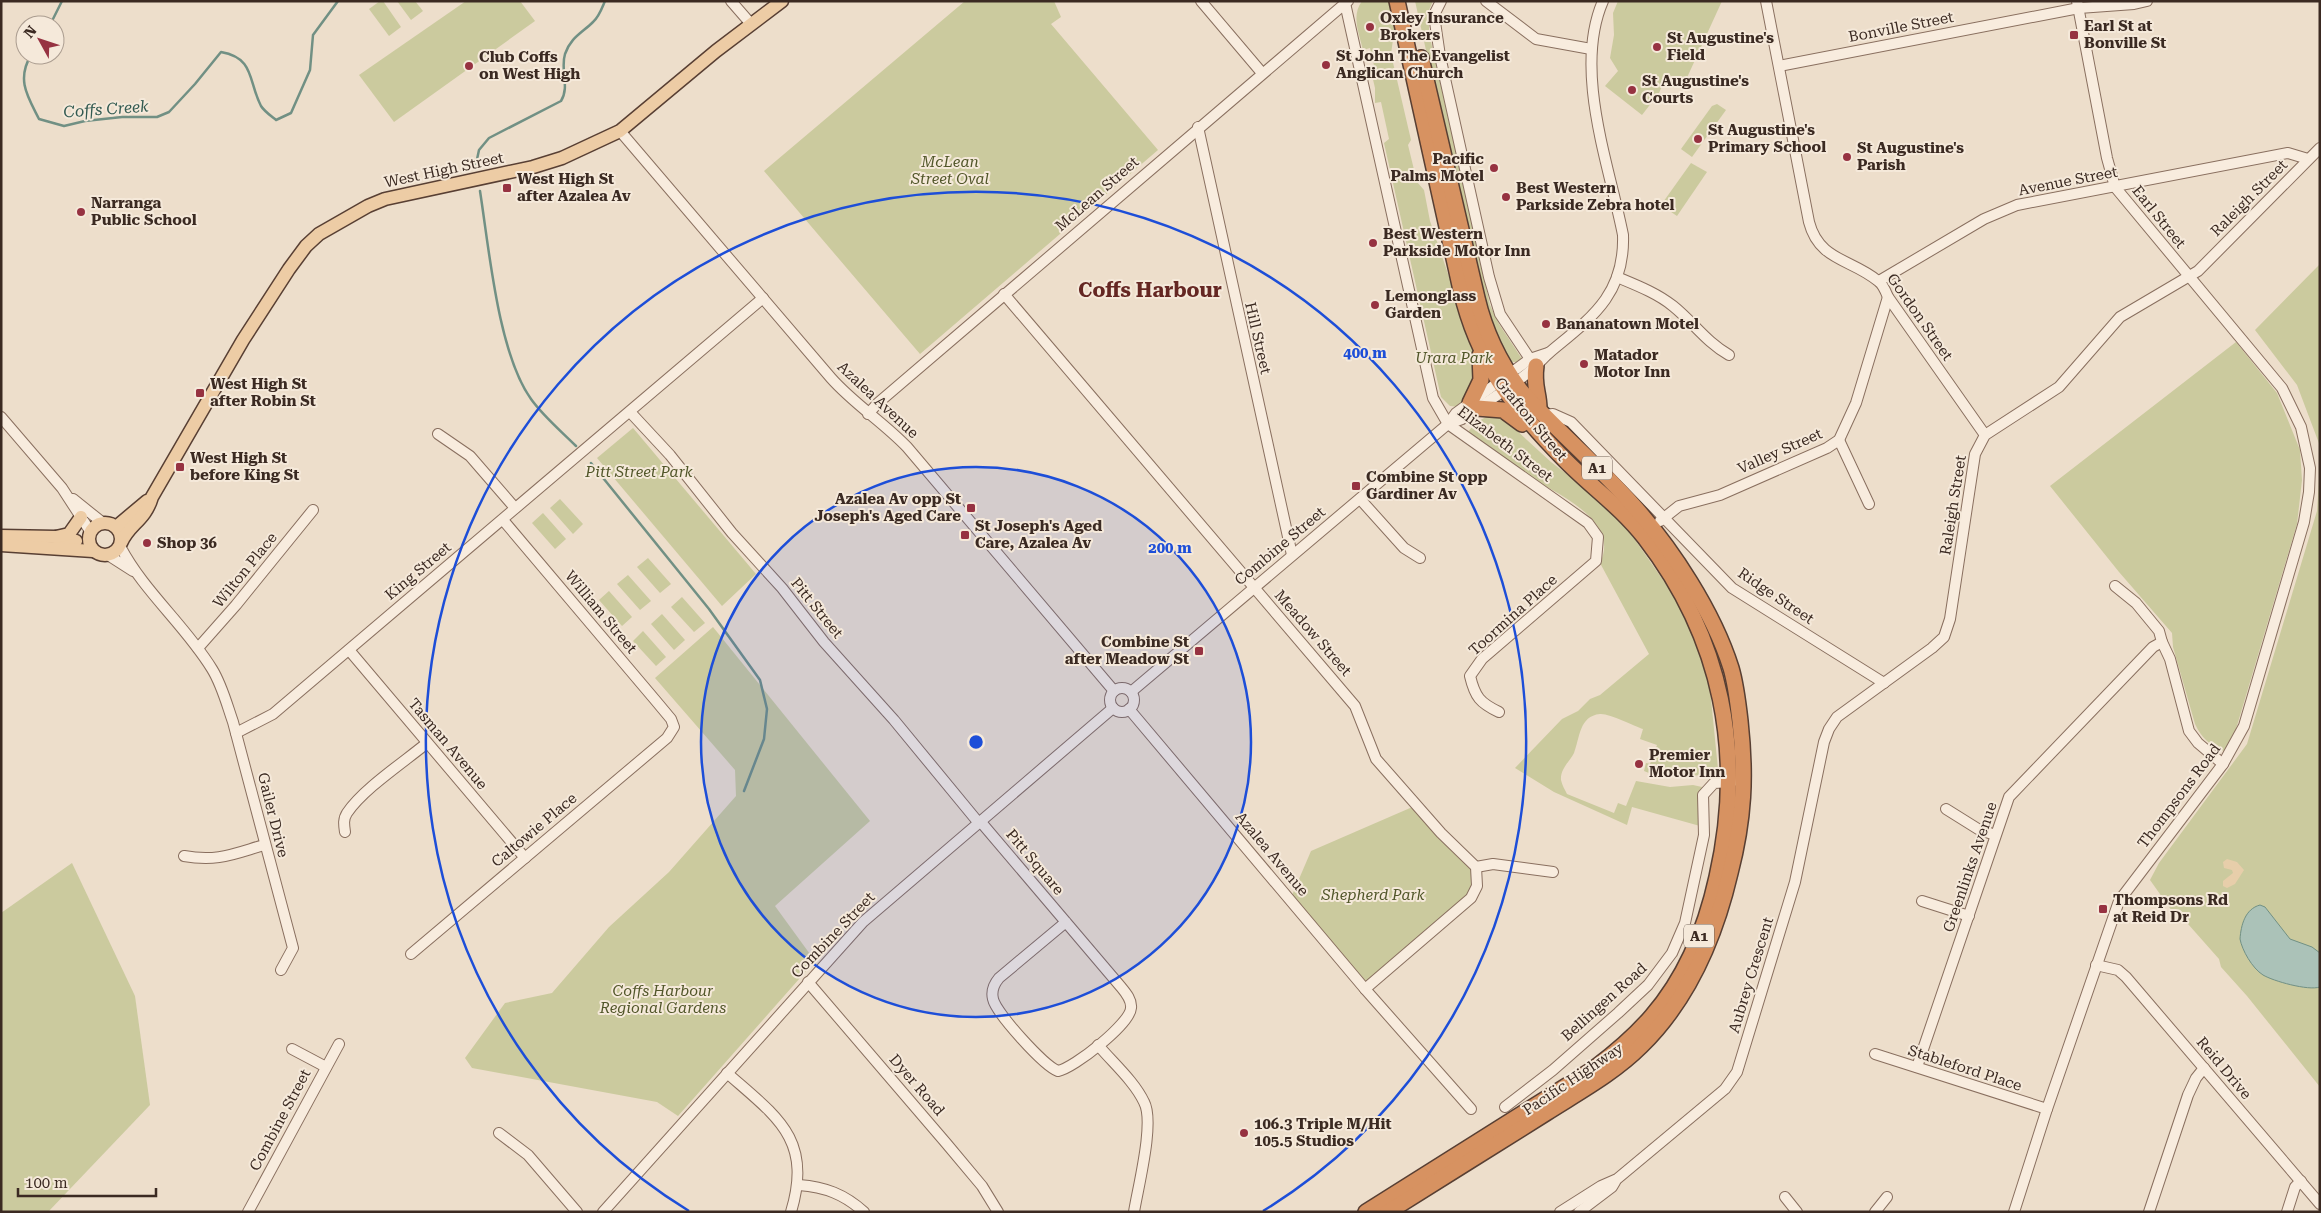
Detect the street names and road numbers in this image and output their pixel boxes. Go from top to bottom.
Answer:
street label: Bonville Street [1847,8,1955,46]
street label: West High Street [383,148,506,191]
street label: McLean Street [1052,153,1143,235]
street label: Raleigh Street [2207,156,2291,240]
street label: Avenue Street [2017,162,2119,199]
street label: Earl Street [2128,182,2190,252]
street label: Gordon Street [1883,270,1957,364]
street label: Hill Street [1241,300,1275,376]
street label: Azalea Avenue [834,358,922,442]
street label: Grafton Street [1491,374,1571,465]
street label: Elizabeth Street [1454,402,1556,486]
street label: Valley Street [1735,424,1825,478]
street label: Raleigh Street [1936,453,1970,556]
road number: A1 [1582,456,1612,479]
street label: Combine Street [1231,503,1329,589]
street label: Wilton Place [209,529,281,611]
street label: King Street [381,538,455,604]
street label: Ridge Street [1734,564,1818,628]
street label: William Street [561,567,641,657]
street label: Toormina Place [1465,571,1561,659]
street label: Pitt Street [787,574,847,642]
street label: Meadow Street [1271,586,1355,680]
street label: Tasman Avenue [405,695,491,793]
street label: Thompsons Road [2134,740,2224,852]
street label: Gailer Drive [254,771,292,859]
street label: Caltowie Place [488,789,580,871]
street label: Greenlinks Avenue [1939,799,2001,935]
street label: Azalea Avenue [1232,808,1312,900]
street label: Pitt Square [1002,825,1068,899]
street label: Combine Street [787,888,879,982]
street label: Aubrey Crescent [1725,915,1777,1035]
road number: A1 [1684,924,1714,948]
street label: Bellingen Road [1558,959,1651,1045]
street label: Reid Drive [2193,1033,2255,1103]
street label: Pacific Highway [1520,1039,1627,1119]
street label: Stableford Place [1906,1041,2024,1095]
street label: Dyer Road [886,1051,949,1120]
street label: Combine Street [246,1066,315,1174]

